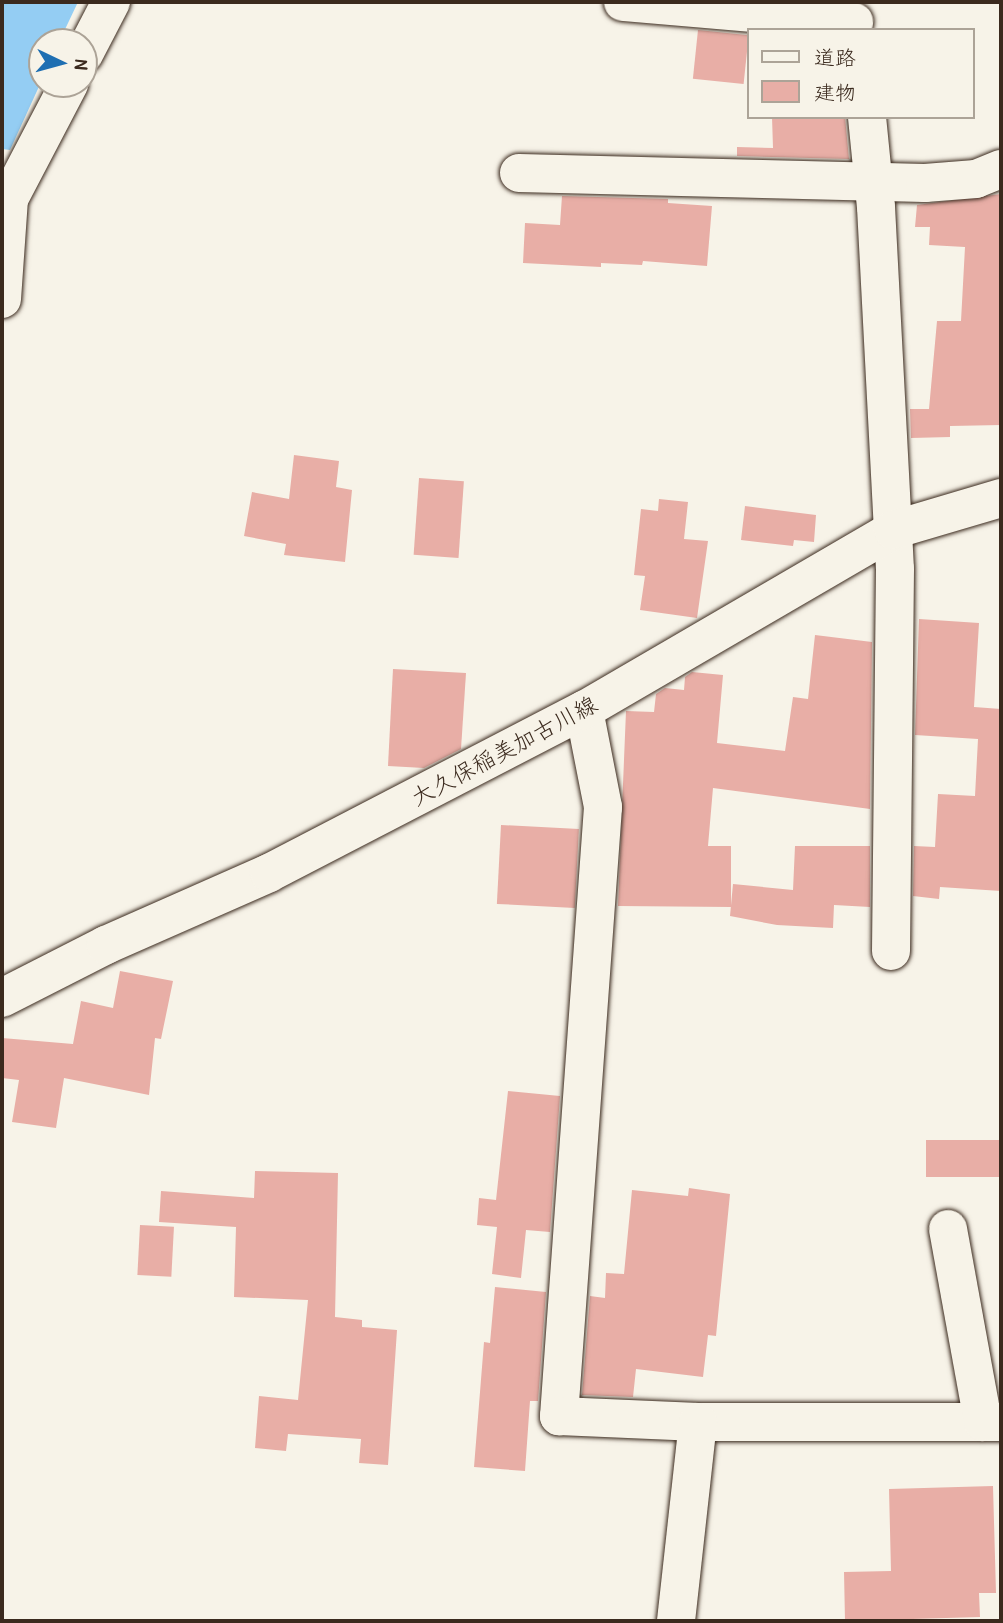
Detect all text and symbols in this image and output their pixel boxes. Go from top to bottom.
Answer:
north arrow [28,28,98,98]
legend [748,28,975,119]
text: 道路 [814,43,856,72]
text: N [69,58,95,71]
text: 建物 [814,78,856,107]
street label: 大久保稲美加古川線 [406,690,602,812]

